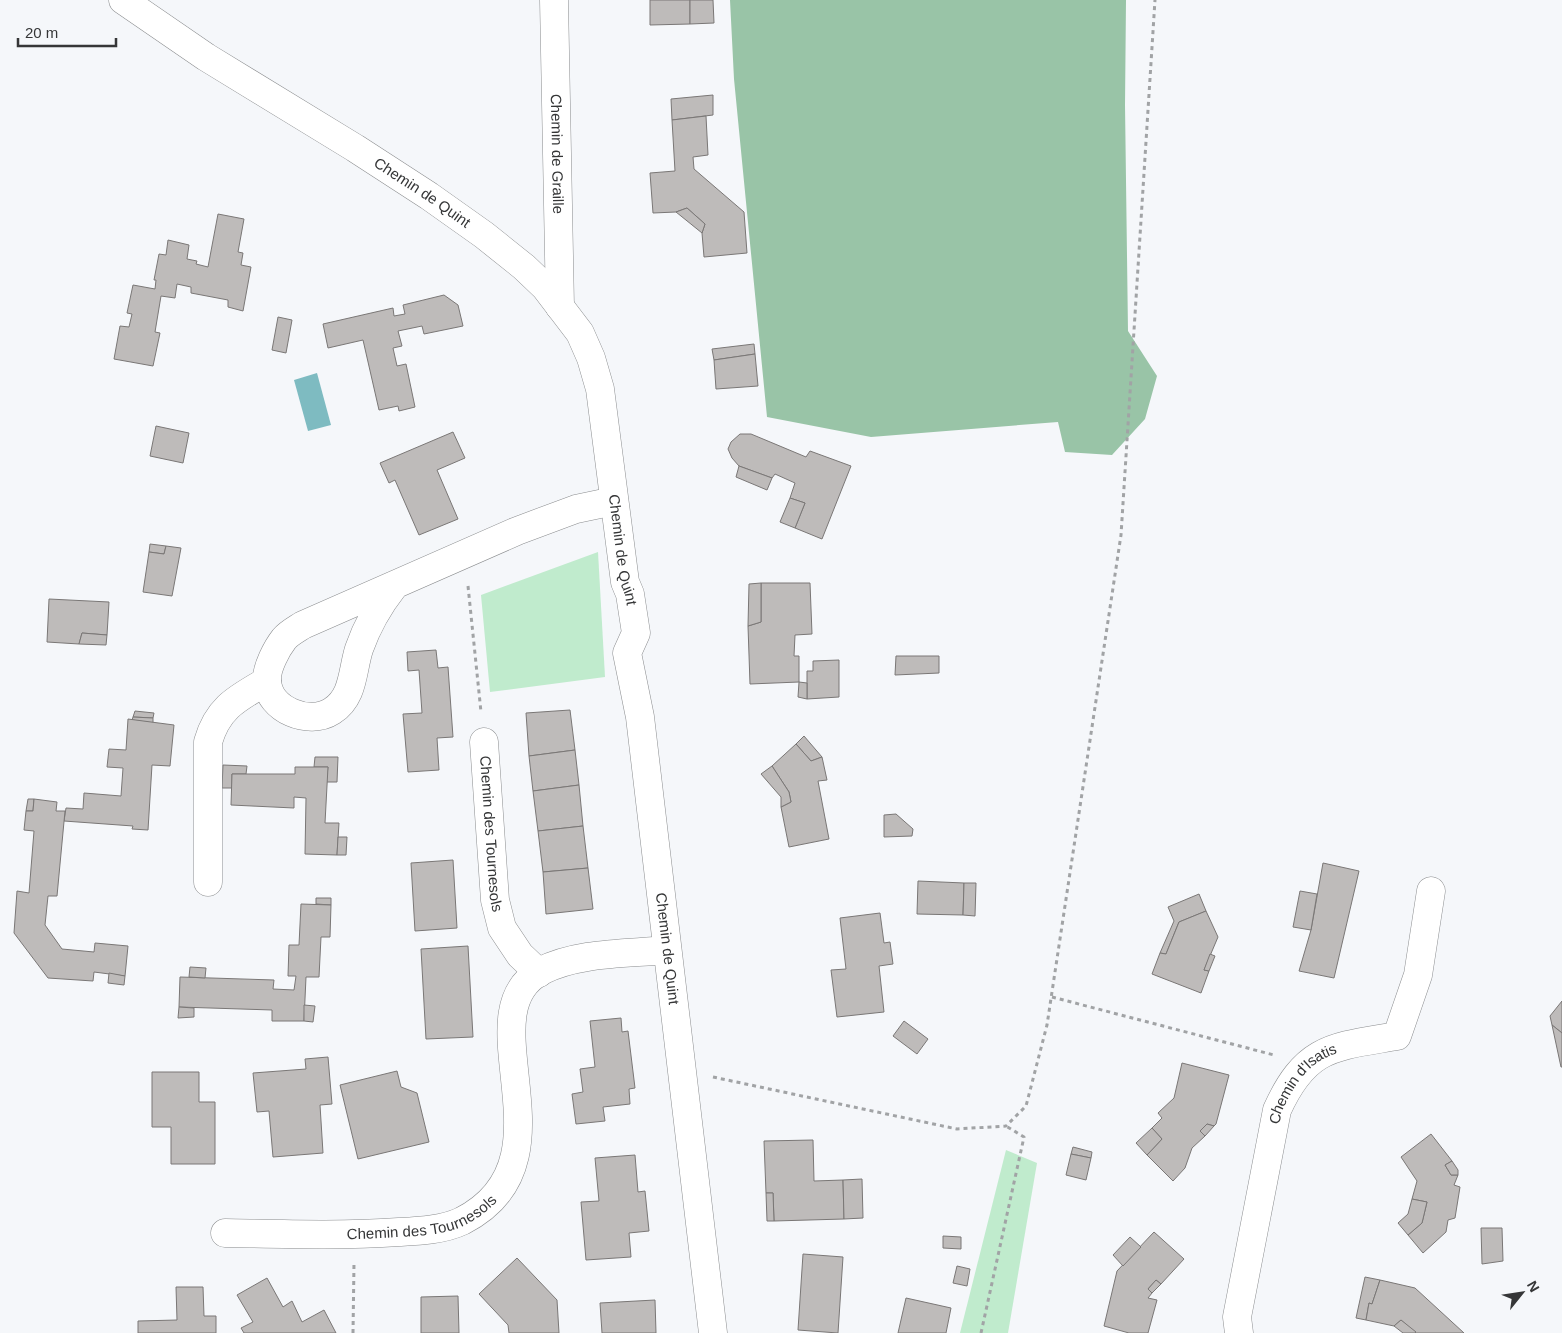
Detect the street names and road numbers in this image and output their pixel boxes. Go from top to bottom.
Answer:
street label: Chemin de Graille [548,94,567,214]
street label: Chemin de Quint [371,154,475,231]
street label: Chemin de Quint [606,493,641,607]
street label: Chemin des Tournesols [477,755,507,913]
street label: Chemin de Quint [653,892,683,1006]
street label: Chemin d'Isatis [1266,1040,1338,1125]
street label: Chemin des Tournesols [347,1191,500,1242]

